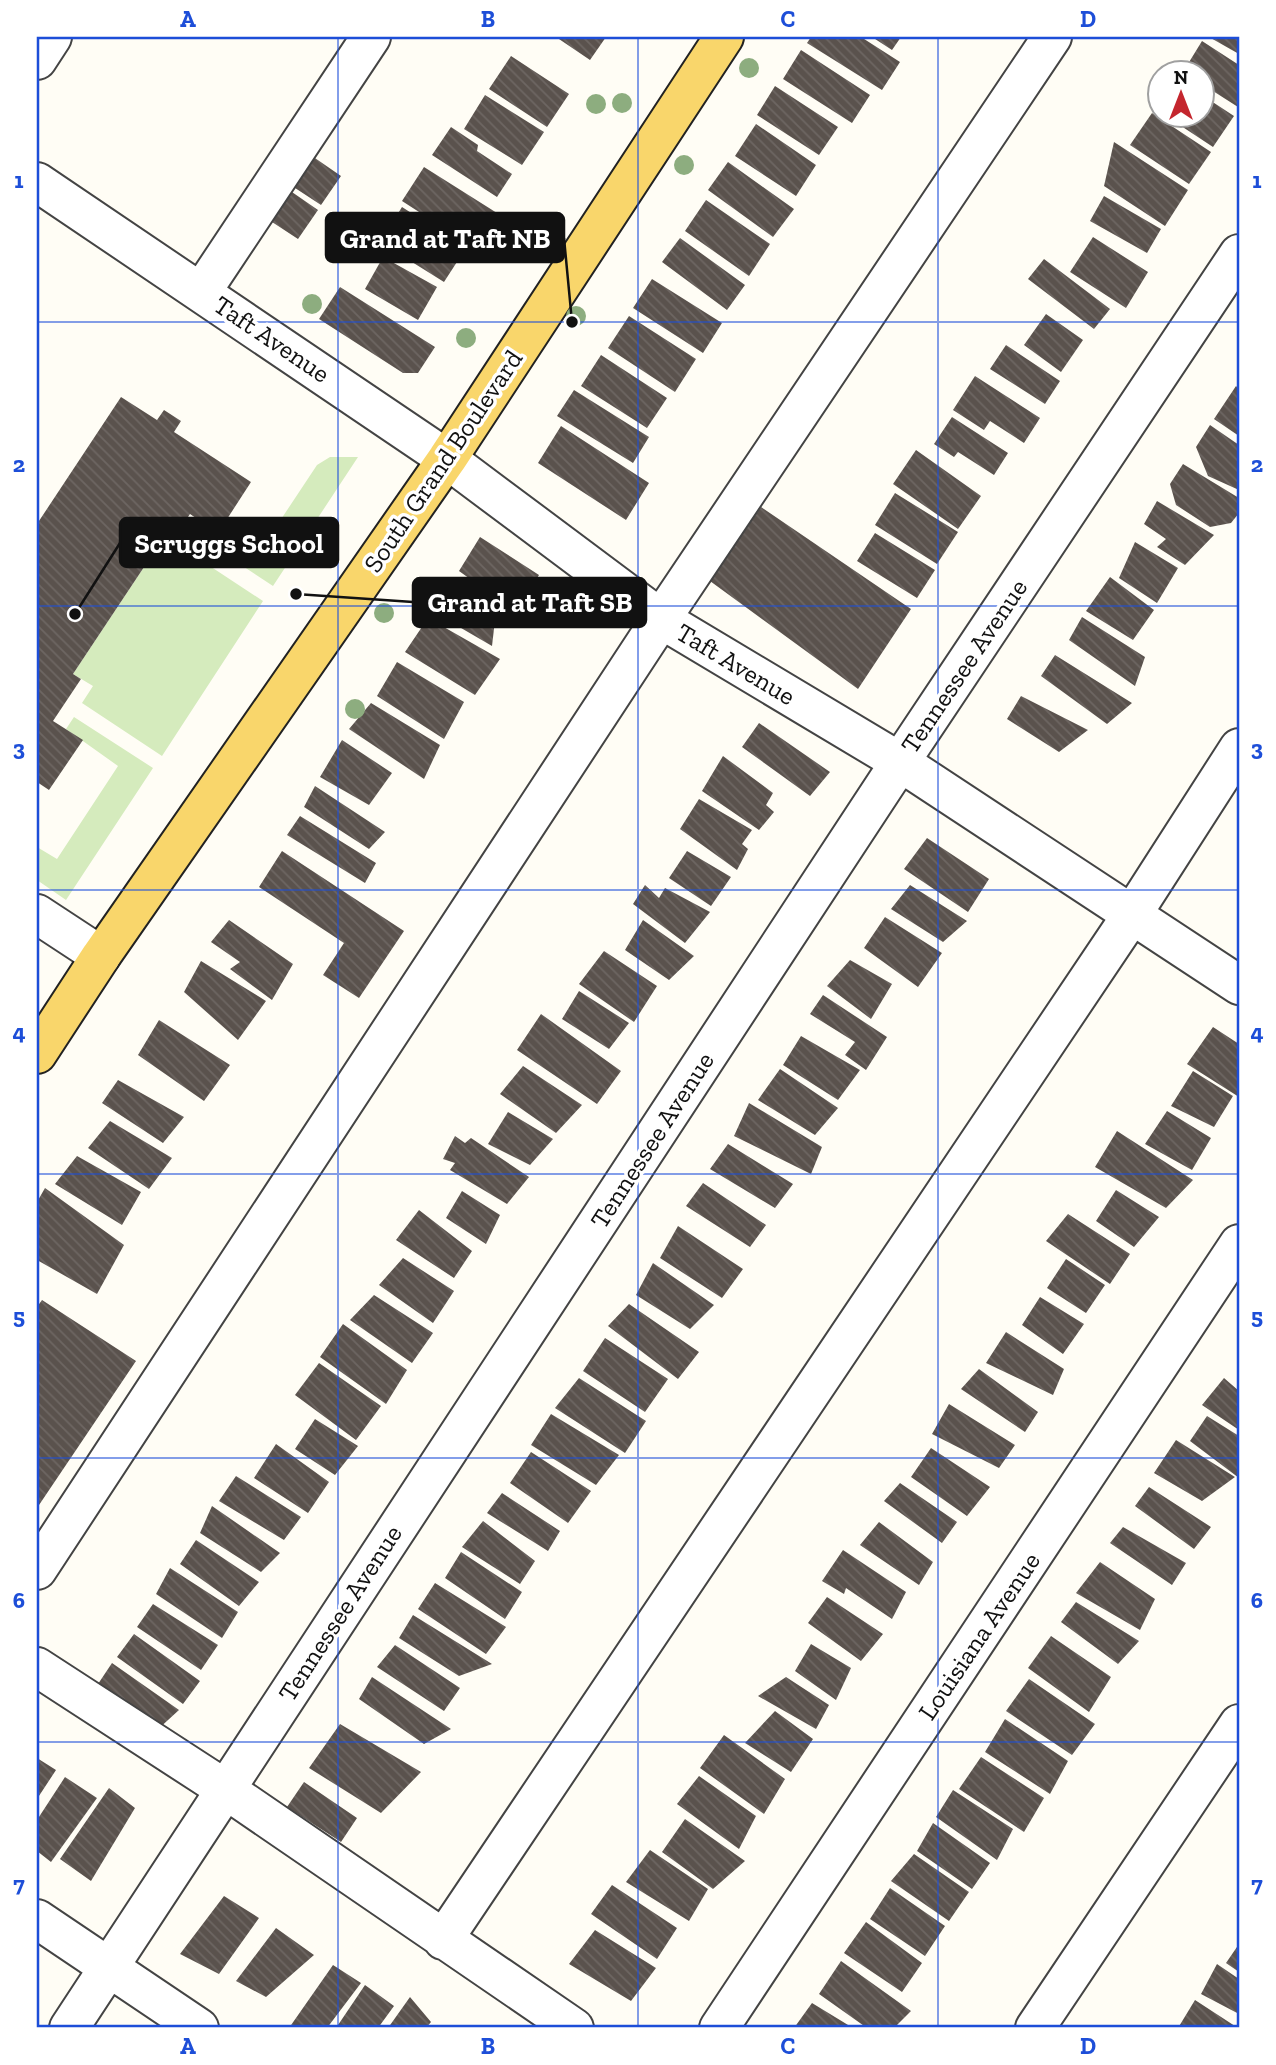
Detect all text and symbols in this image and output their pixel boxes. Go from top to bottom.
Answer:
text: A [180,5,196,33]
text: B [481,5,495,33]
text: C [781,5,795,33]
text: D [1080,5,1096,33]
north arrow [1146,60,1216,130]
text: N [1174,66,1188,89]
text: 1 [14,166,24,194]
text: 1 [1252,166,1262,194]
callout: Grand at Taft NB [326,213,564,262]
text: Grand at Taft NB [340,222,550,255]
street label: Taft Avenue [208,288,336,390]
street label: South Grand Boulevard [357,344,529,578]
text: 2 [13,450,25,478]
text: 2 [1251,450,1263,478]
callout: Scruggs School [120,518,338,567]
text: Scruggs School [134,527,324,560]
street label: Tennessee Avenue [894,573,1034,759]
callout: Grand at Taft SB [413,578,646,627]
text: Grand at Taft SB [428,586,633,619]
street label: Taft Avenue [671,616,801,712]
text: 3 [13,734,25,762]
text: 3 [1251,734,1263,762]
text: 4 [12,1018,26,1046]
text: 4 [1250,1018,1264,1046]
street label: Tennessee Avenue [583,1046,721,1234]
text: 5 [13,1302,25,1330]
text: 5 [1251,1302,1263,1330]
street label: Tennessee Avenue [271,1519,409,1707]
street label: Louisiana Avenue [911,1546,1047,1726]
text: 6 [13,1586,25,1614]
text: 6 [1251,1586,1263,1614]
text: 7 [13,1870,25,1898]
text: 7 [1251,1870,1263,1898]
text: A [180,2032,196,2060]
text: B [481,2032,495,2060]
text: C [781,2032,795,2060]
text: D [1080,2032,1096,2060]

